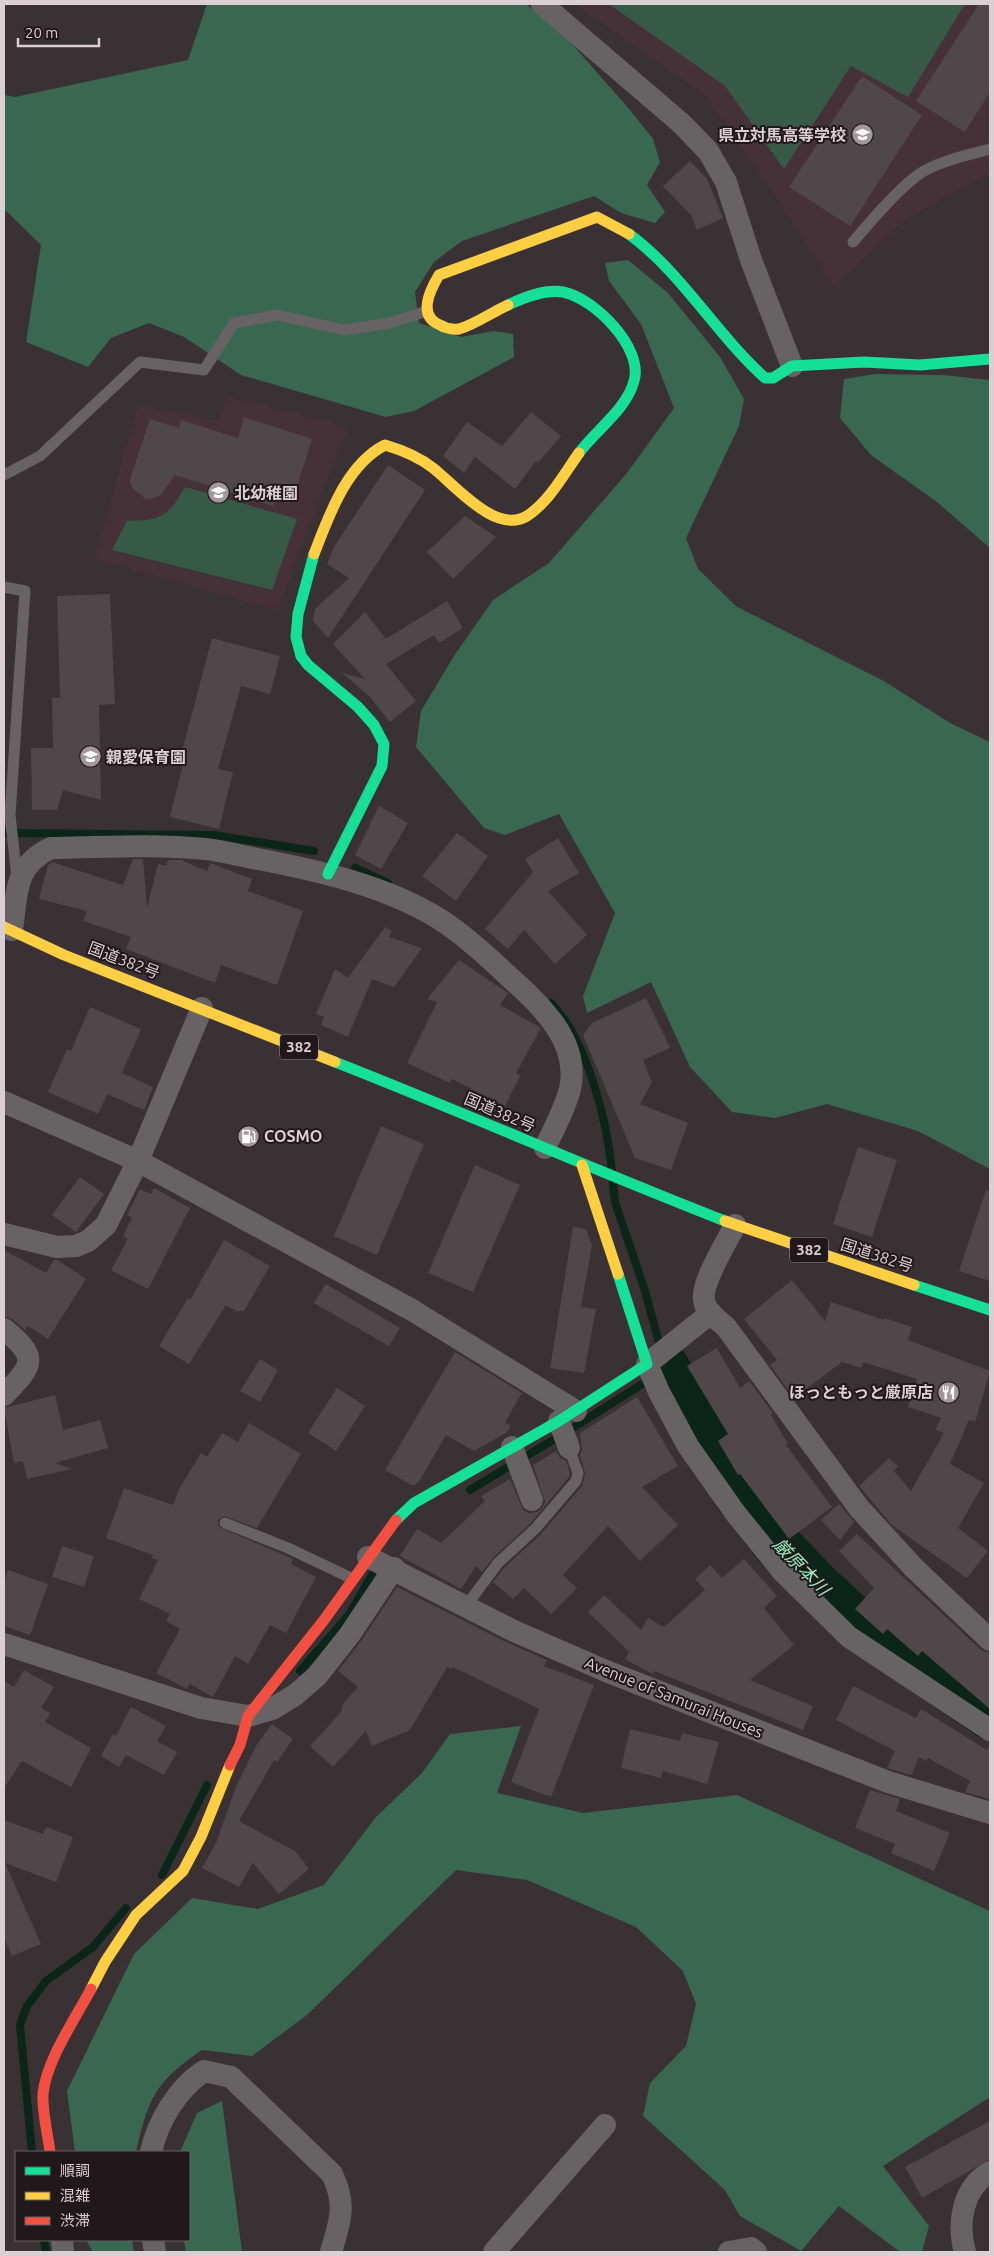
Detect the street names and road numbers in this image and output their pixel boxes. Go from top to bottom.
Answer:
street label: 国道382号 [86,938,162,982]
road number: 382 [280,1034,318,1060]
street label: 国道382号 [462,1089,538,1135]
street label: 国道382号 [839,1235,915,1275]
road number: 382 [790,1238,828,1262]
street label: Avenue of Samurai Houses [582,1653,766,1741]

